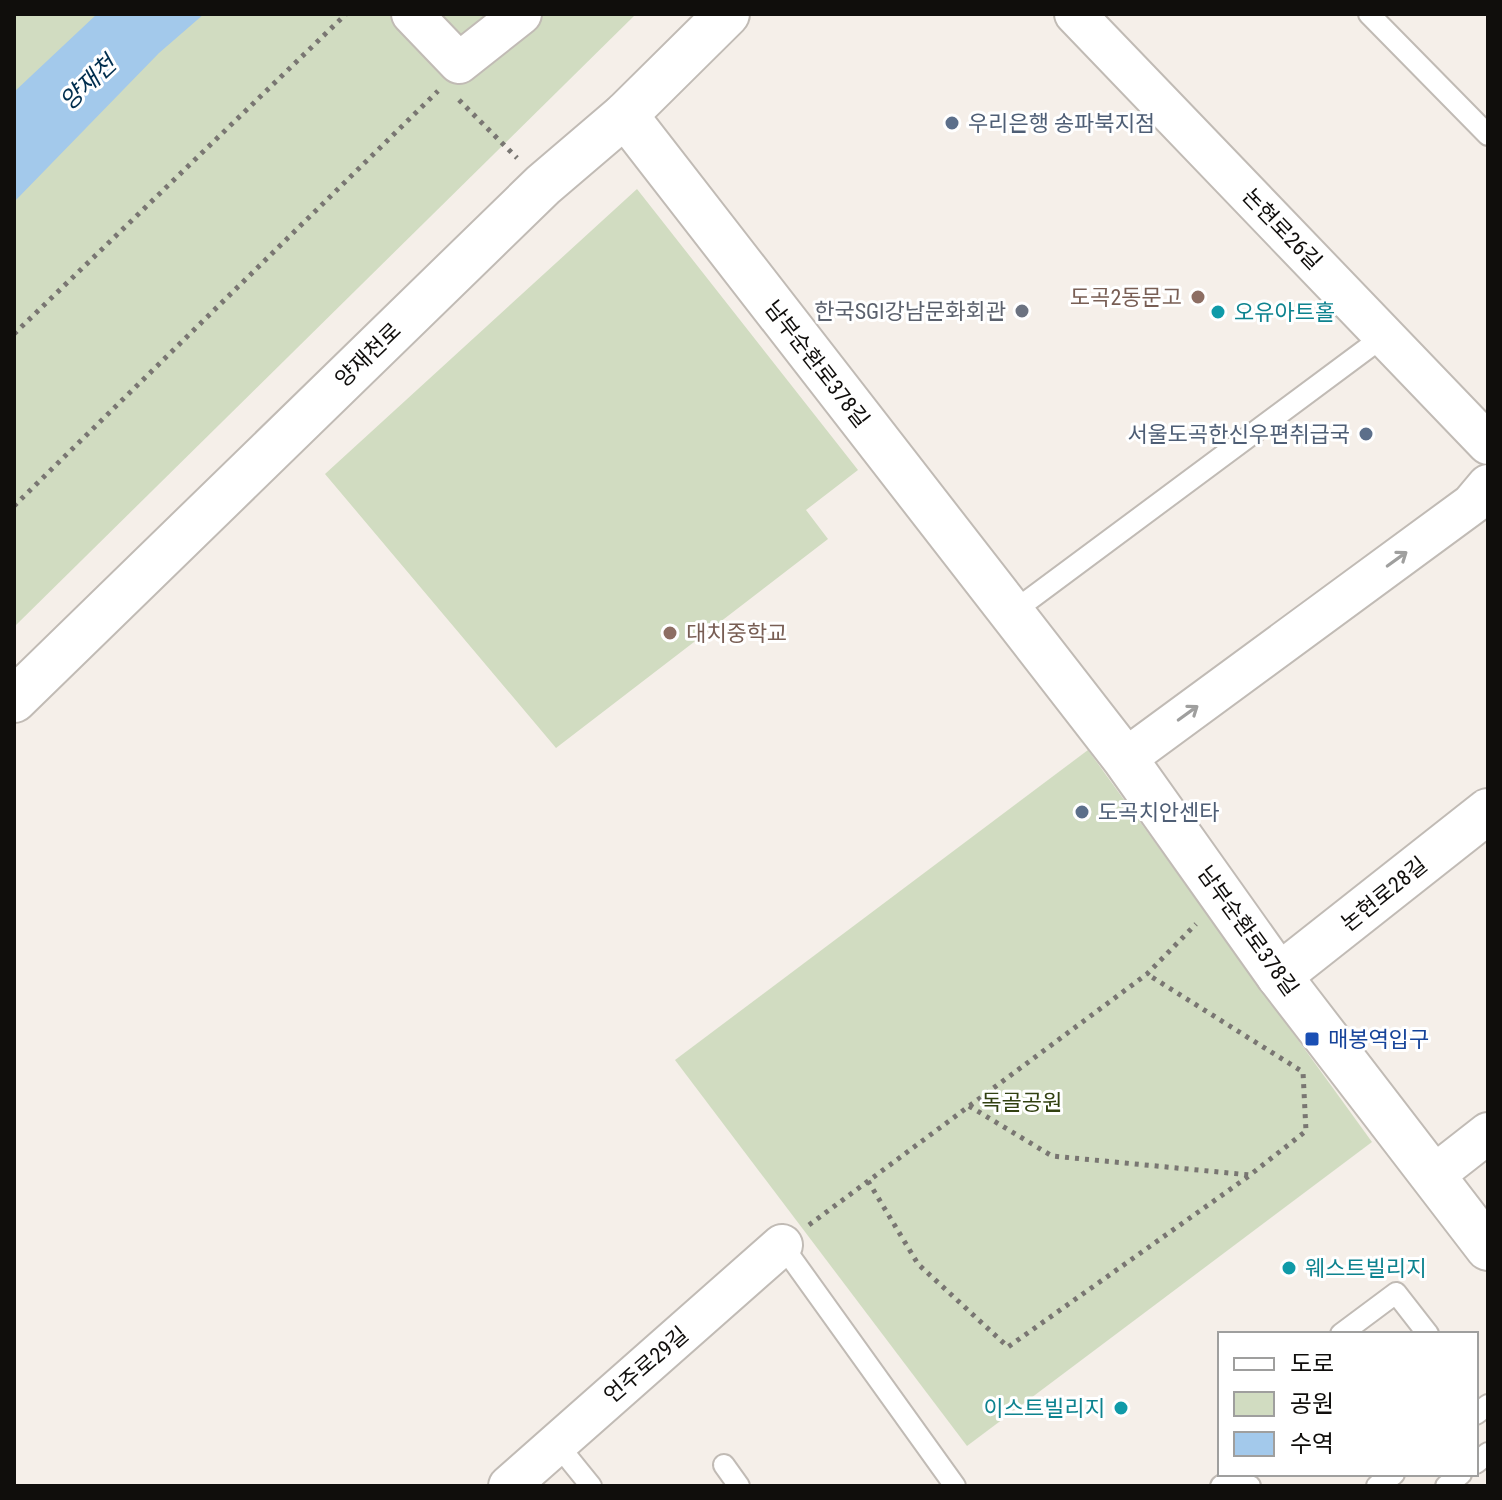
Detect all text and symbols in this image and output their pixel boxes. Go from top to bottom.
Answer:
water label: 양재천 [54,48,124,116]
place label: 우리은행 송파북지점 [968,111,1155,136]
marker: 우리은행 송파북지점 [943,114,961,132]
street label: 논현로26길 [1237,183,1327,275]
place label: 도곡2동문고 [1070,285,1182,310]
marker: 도곡2동문고 [1189,288,1207,306]
street label: 남부순환로378길 [760,296,874,432]
place label: 한국SGI강남문화회관 [814,299,1006,324]
place label: 오유아트홀 [1234,300,1335,325]
marker: 한국SGI강남문화회관 [1013,302,1031,320]
marker: 오유아트홀 [1209,303,1227,321]
street label: 양재천로 [330,318,406,392]
place label: 서울도곡한신우편취급국 [1127,422,1350,447]
marker: 서울도곡한신우편취급국 [1357,425,1375,443]
one-way arrow [1386,550,1408,567]
place label: 대치중학교 [686,621,787,646]
marker: 대치중학교 [661,624,679,642]
one-way arrow [1177,704,1198,721]
place label: 도곡치안센타 [1098,800,1219,825]
marker: 도곡치안센타 [1073,803,1091,821]
street label: 논현로28길 [1336,852,1432,936]
street label: 남부순환로378길 [1193,861,1303,1001]
place label: 매봉역입구 [1328,1027,1429,1052]
marker: 매봉역입구 [1303,1030,1321,1048]
park label: 독골공원 [982,1090,1062,1115]
place label: 웨스트빌리지 [1305,1256,1426,1281]
marker: 웨스트빌리지 [1280,1259,1298,1277]
street label: 언주로29길 [599,1322,693,1408]
legend [1218,1332,1478,1476]
text: 도로 [1290,1350,1334,1378]
text: 공원 [1290,1390,1334,1418]
place label: 이스트빌리지 [984,1396,1105,1421]
marker: 이스트빌리지 [1112,1399,1130,1417]
text: 수역 [1290,1430,1334,1458]

